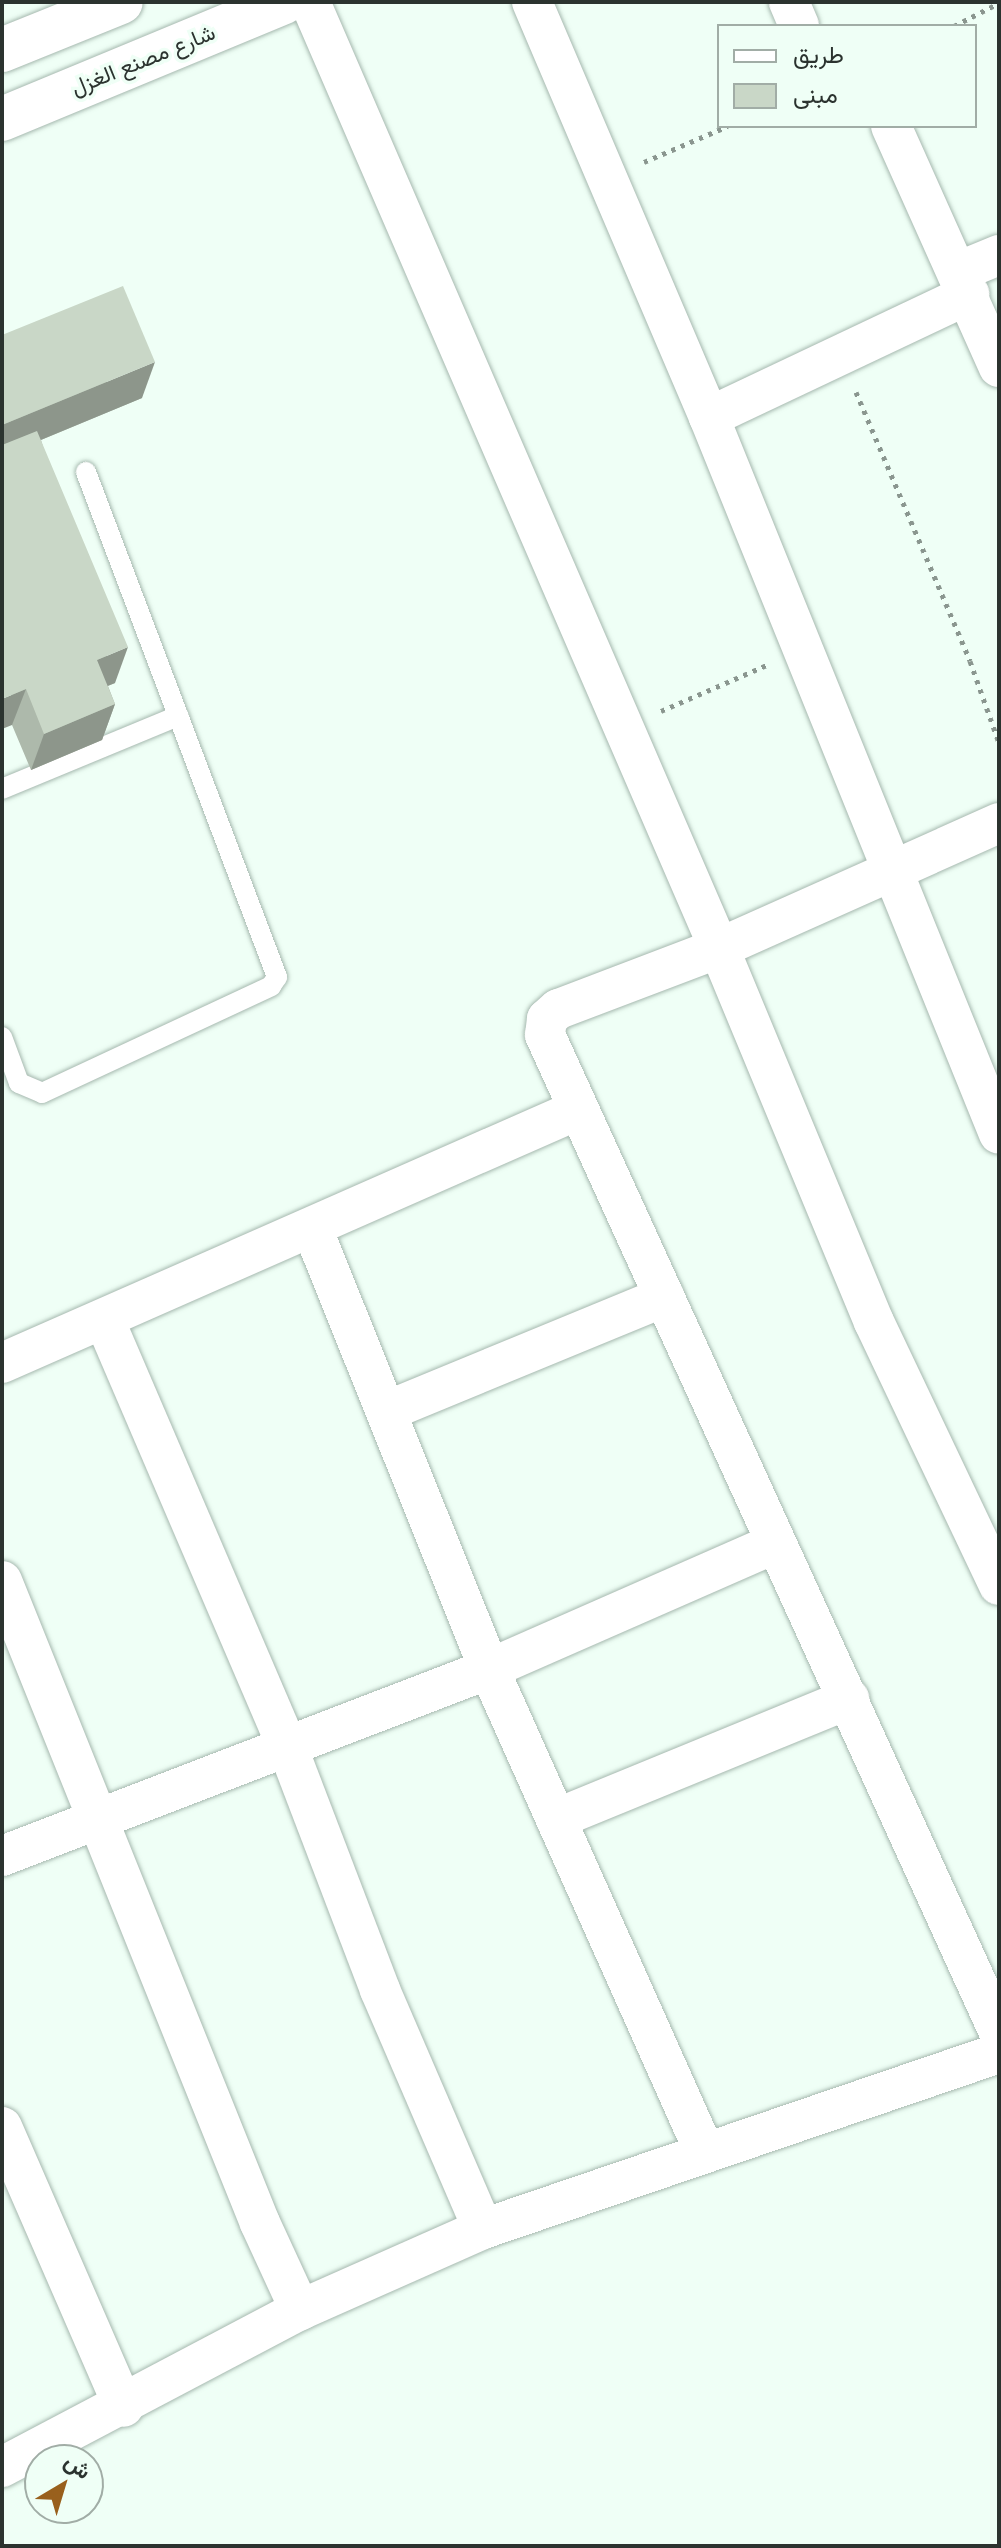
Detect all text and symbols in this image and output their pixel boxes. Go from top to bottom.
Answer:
street label: شارع مصنع الغزل [67,19,219,101]
legend [717,24,977,128]
text: طريق [793,38,844,71]
text: مبنى [793,78,838,111]
north arrow [24,2444,104,2524]
text: ش [58,2446,98,2487]

